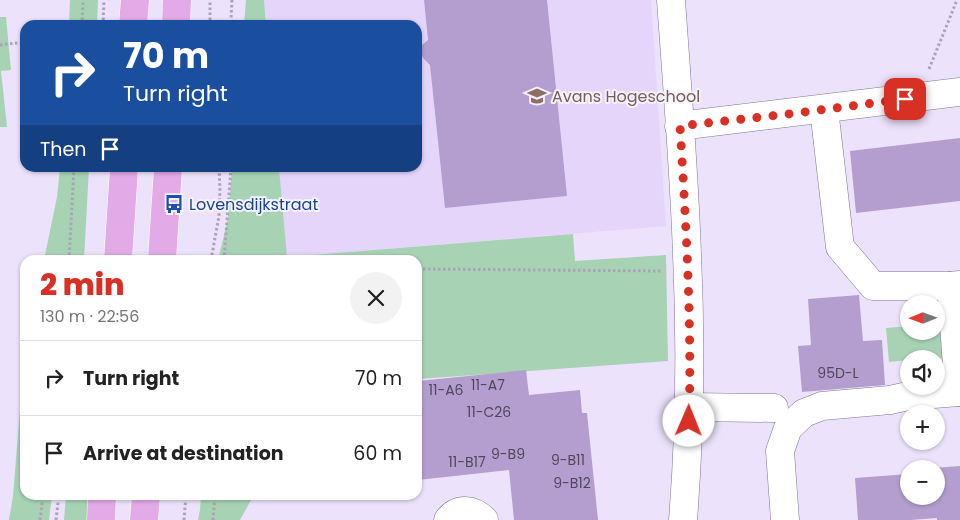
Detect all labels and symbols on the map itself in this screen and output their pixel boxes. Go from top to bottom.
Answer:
pin [884,78,926,120]
school or university icon: Avans Hogeschool [526,85,548,107]
place label: Avans Hogeschool [552,85,700,108]
bus stop icon: Lovensdijkstraat [163,193,185,215]
place label: Lovensdijkstraat [189,193,318,216]
north arrow [900,295,945,340]
house number: 95D-L [817,363,859,383]
house number: 11-A7 [471,375,505,395]
house number: 11-A6 [429,380,464,400]
position arrow [662,394,714,446]
house number: 11-C26 [467,402,511,422]
house number: 9-B9 [491,444,525,464]
house number: 9-B11 [551,450,585,470]
house number: 11-B17 [448,452,486,472]
house number: 9-B12 [553,473,591,493]

